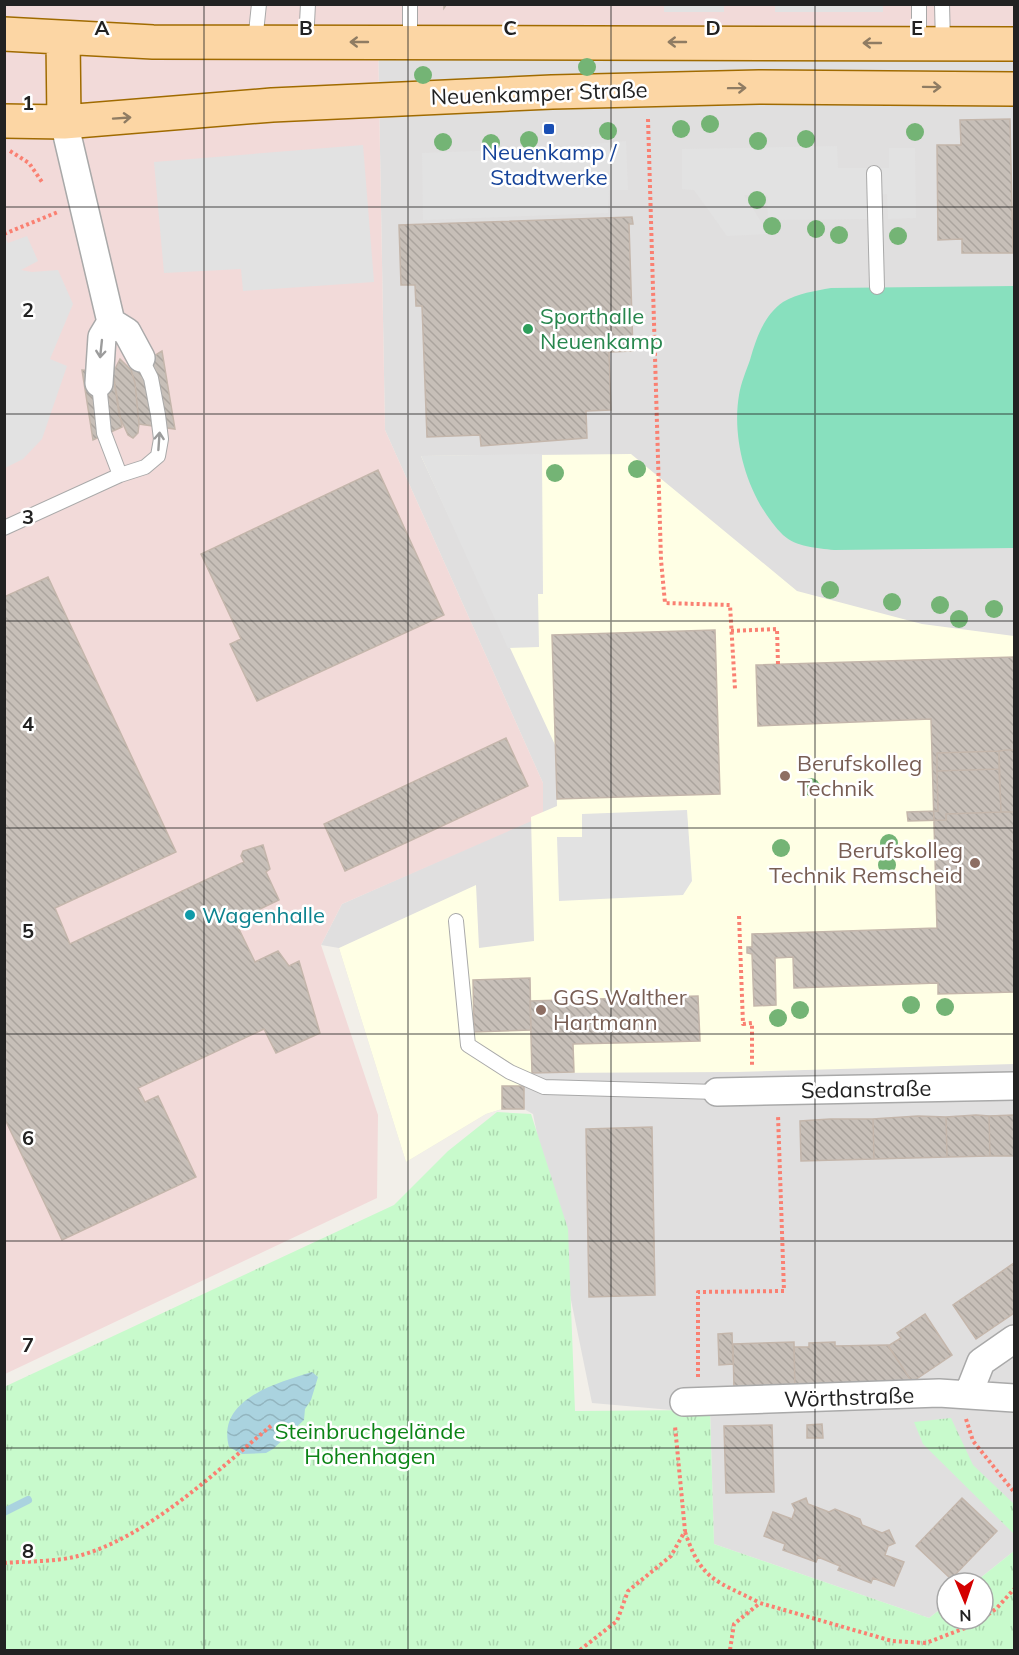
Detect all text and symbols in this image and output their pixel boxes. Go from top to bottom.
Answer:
text: A [95,15,110,40]
text: B [299,15,313,40]
text: C [503,15,517,40]
text: D [705,15,721,40]
text: E [911,15,923,40]
one-way arrow [668,36,688,48]
one-way arrow [350,37,370,48]
one-way arrow [863,37,883,49]
street label: Neuenkamper Straße [430,75,648,111]
one-way arrow [921,81,941,93]
one-way arrow [726,82,746,94]
text: 1 [22,90,34,115]
one-way arrow [112,113,132,124]
marker: Neuenkamp / Stadtwerke [542,122,556,136]
place label: Neuenkamp / Stadtwerke [482,138,617,191]
text: 2 [22,297,34,322]
place label: Sporthalle Neuenkamp [540,302,663,355]
marker: Sporthalle Neuenkamp [521,322,535,336]
one-way arrow [95,338,106,358]
one-way arrow [154,432,165,452]
text: 3 [22,504,34,529]
text: 4 [22,711,34,736]
place label: Berufskolleg Technik [797,749,922,802]
marker: Berufskolleg Technik [778,769,792,783]
place label: Berufskolleg Technik Remscheid [769,836,963,889]
marker: Berufskolleg Technik Remscheid [968,856,982,870]
place label: Wagenhalle [202,901,325,929]
marker: Wagenhalle [183,908,197,922]
text: 5 [22,918,34,943]
place label: GGS Walther Hartmann [553,983,687,1036]
marker: GGS Walther Hartmann [534,1003,548,1017]
street label: Sedanstraße [801,1074,931,1104]
text: 6 [22,1125,34,1150]
text: 7 [22,1332,34,1357]
street label: Wörthstraße [783,1381,915,1413]
park label: Steinbruchgelände Hohenhagen [275,1417,465,1470]
text: 8 [22,1538,34,1563]
north arrow [935,1571,995,1631]
text: N [959,1606,972,1626]

